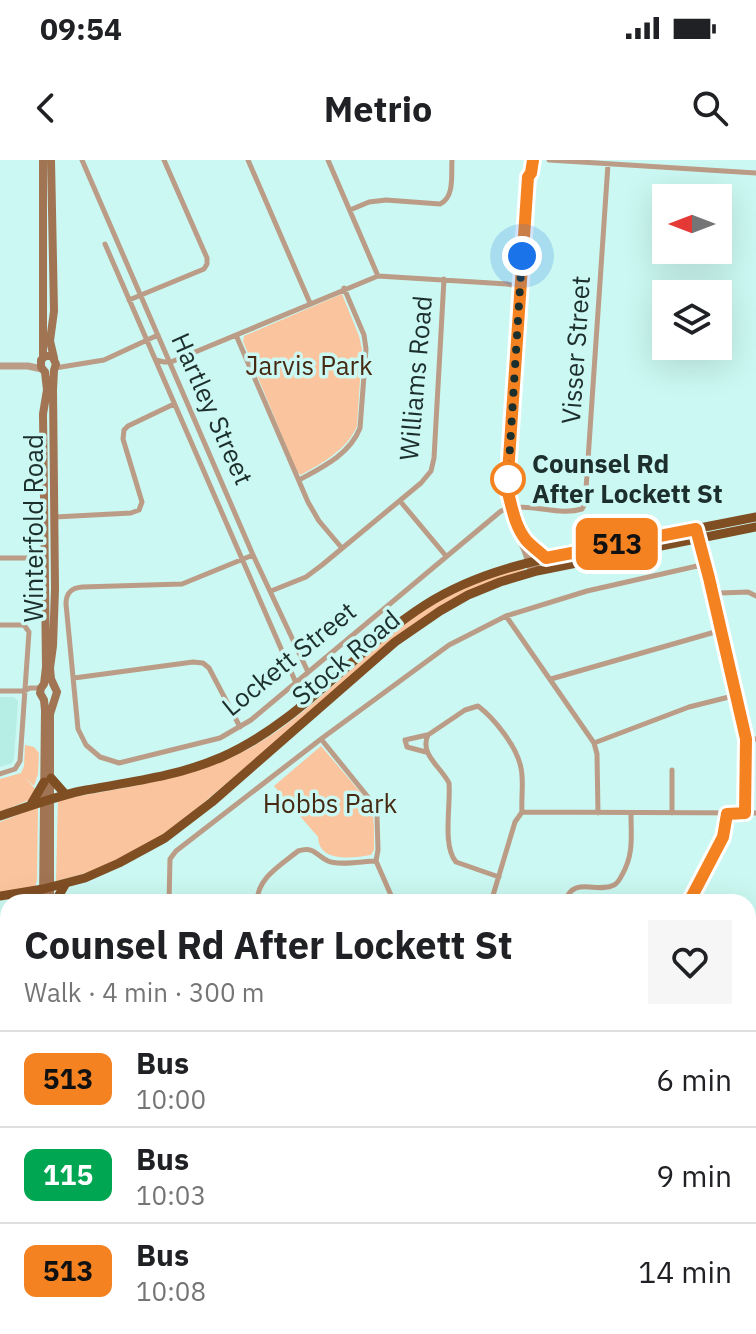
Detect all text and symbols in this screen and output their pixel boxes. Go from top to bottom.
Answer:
text: 09:54 [40,9,122,48]
text: Metrio [324,85,432,132]
icon: back [24,86,68,130]
icon: search [688,86,732,130]
north arrow [652,184,732,264]
map controls [652,184,732,360]
your location [502,236,542,276]
street label: Visser Street [553,275,597,425]
button: layers [652,280,732,360]
street label: Williams Road [391,294,439,462]
street label: Hartley Street [164,327,262,490]
park label: Jarvis Park [245,348,373,382]
street label: Winterfold Road [16,434,50,622]
place label: Counsel Rd After Lockett St [532,446,723,510]
marker: Counsel Rd After Lockett St [491,462,525,496]
line badge: 513 [571,518,663,570]
text: 513 [592,525,642,562]
street label: Lockett Street [214,594,363,723]
street label: Stock Road [284,602,407,712]
park label: Hobbs Park [263,786,398,820]
text: Counsel Rd After Lockett St [24,920,512,969]
button: heart [648,920,732,1004]
text: Walk · 4 min · 300 m [24,975,264,1009]
text: Bus [136,1043,189,1082]
text: 513 [43,1060,93,1097]
text: 6 min [656,1060,732,1099]
text: 10:00 [136,1082,206,1116]
text: Bus [136,1139,189,1178]
text: 115 [43,1156,93,1193]
text: 9 min [656,1156,732,1195]
text: 10:03 [136,1178,206,1212]
text: Bus [136,1235,189,1274]
text: 513 [43,1252,93,1289]
text: 14 min [638,1252,732,1291]
text: 10:08 [136,1274,206,1308]

